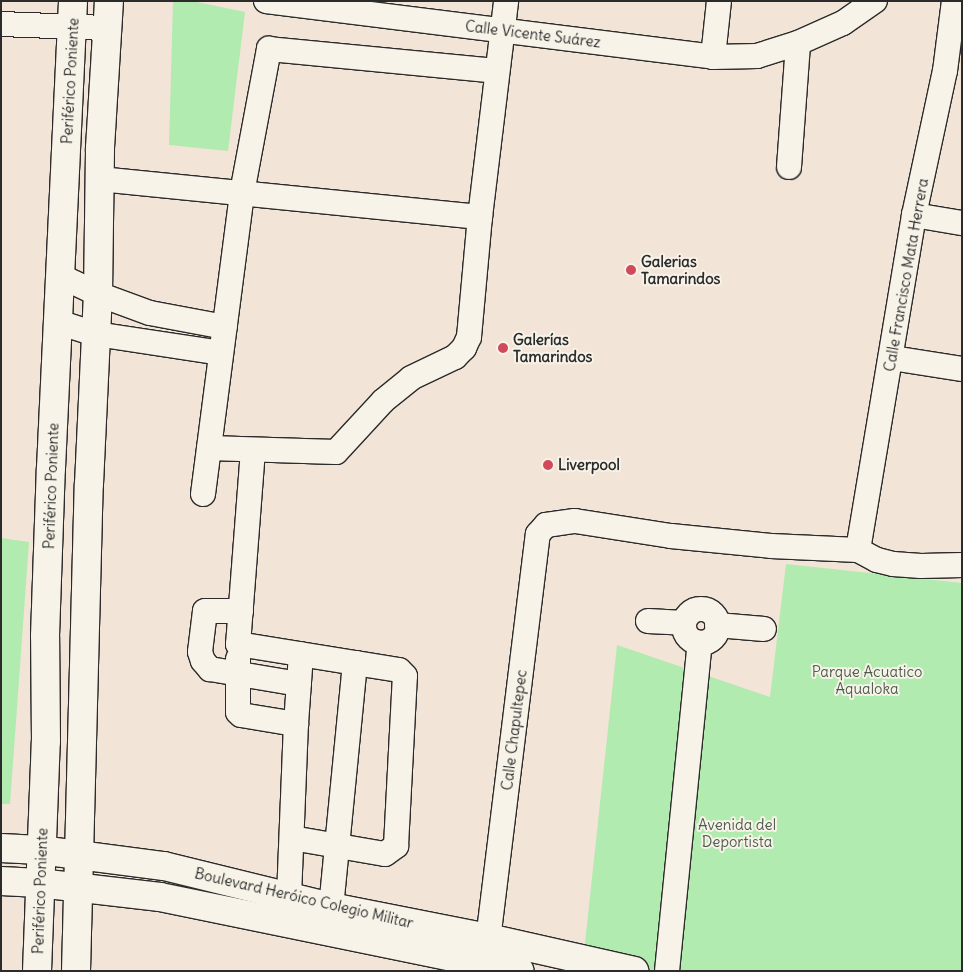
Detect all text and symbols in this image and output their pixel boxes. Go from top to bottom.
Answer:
street label: Periférico Poniente [58,17,82,145]
street label: Calle Vicente Suárez [464,17,602,51]
street label: Calle Francisco Mata Herrera [880,177,932,373]
place label: Galerias Tamarindos [641,252,720,287]
marker: Galerias Tamarindos [625,264,637,276]
place label: Galerías Tamarindos [513,330,592,365]
marker: Galerías Tamarindos [497,342,509,354]
street label: Periférico Poniente [40,423,62,549]
place label: Liverpool [558,456,620,474]
marker: Liverpool [542,459,554,471]
park label: Parque Acuatico Aqualoka [812,662,922,697]
street label: Calle Chapultepec [498,669,530,791]
park label: Avenida del Deportista [698,815,776,850]
street label: Periférico Poniente [29,828,51,954]
street label: Boulevard Heróico Colegio Militar [193,864,415,932]

